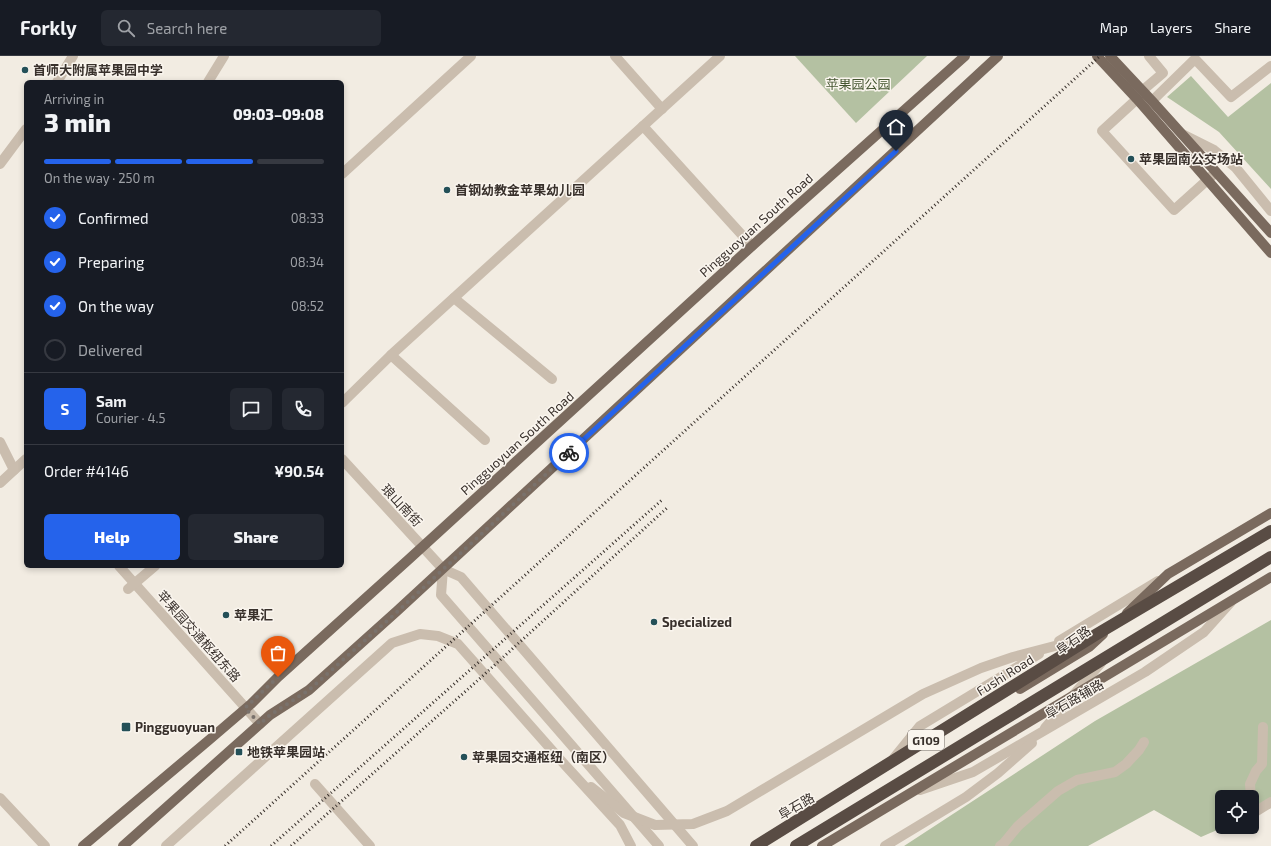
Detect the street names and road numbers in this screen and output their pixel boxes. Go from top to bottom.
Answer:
street label: Pingguoyuan South Road [696,170,816,280]
street label: Pingguoyuan South Road [457,388,577,498]
street label: 琅山南街 [378,481,426,529]
street label: 苹果园交通枢纽东路 [154,587,244,685]
street label: 阜石路 [1052,622,1094,658]
street label: Fushi Road [973,651,1037,699]
street label: 阜石路辅路 [1042,676,1106,722]
road number: G109 [908,730,944,750]
street label: 阜石路 [775,789,817,823]

